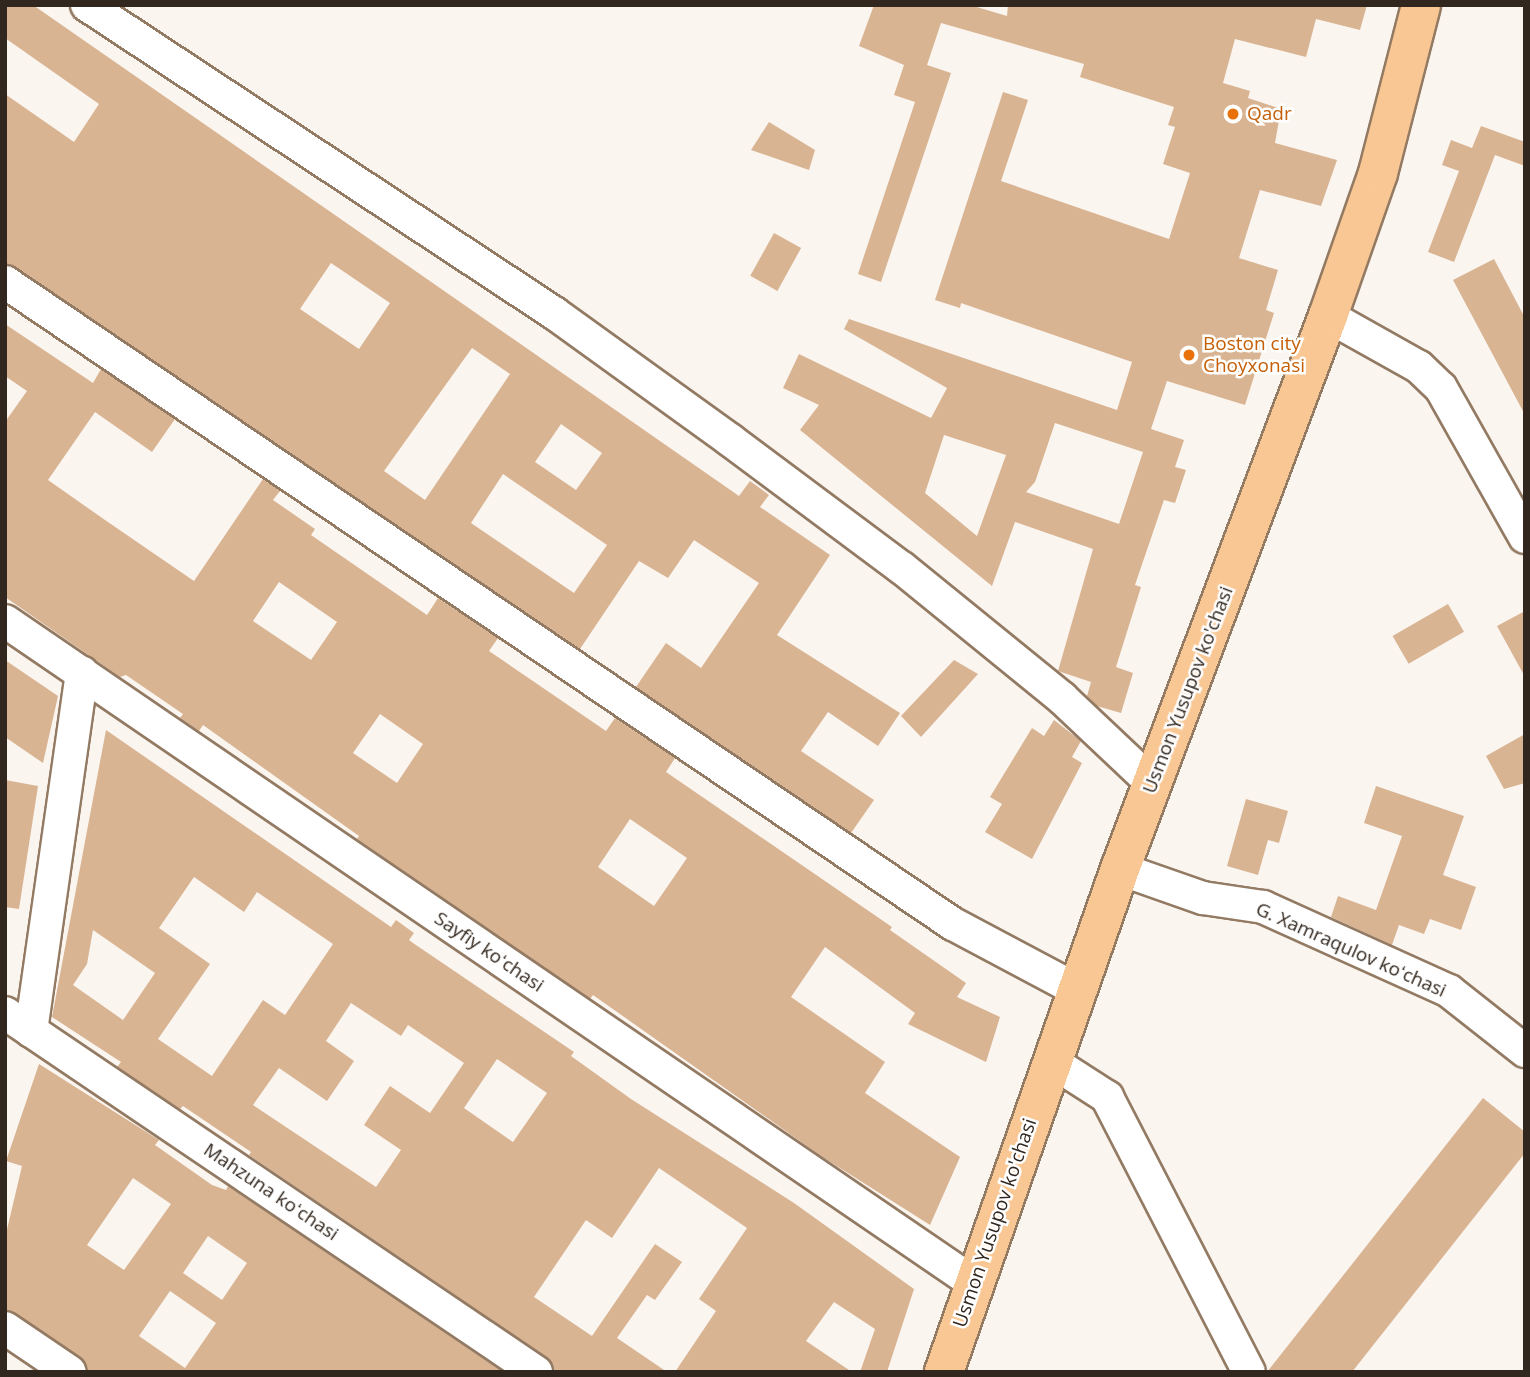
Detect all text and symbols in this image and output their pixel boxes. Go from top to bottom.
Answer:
place label: Qadr [1247,103,1292,125]
marker: Qadr [1225,106,1241,122]
place label: Boston city Choyxonasi [1203,333,1305,377]
marker: Boston city Choyxonasi [1181,347,1197,363]
street label: Usmon Yusupov ko'chasi [1138,583,1238,797]
street label: G. Xamraqulov koʻchasi [1252,898,1450,1002]
street label: Sayfiy koʻchasi [430,907,548,997]
street label: Usmon Yusupov ko'chasi [948,1115,1042,1331]
street label: Mahzuna koʻchasi [199,1138,343,1246]

